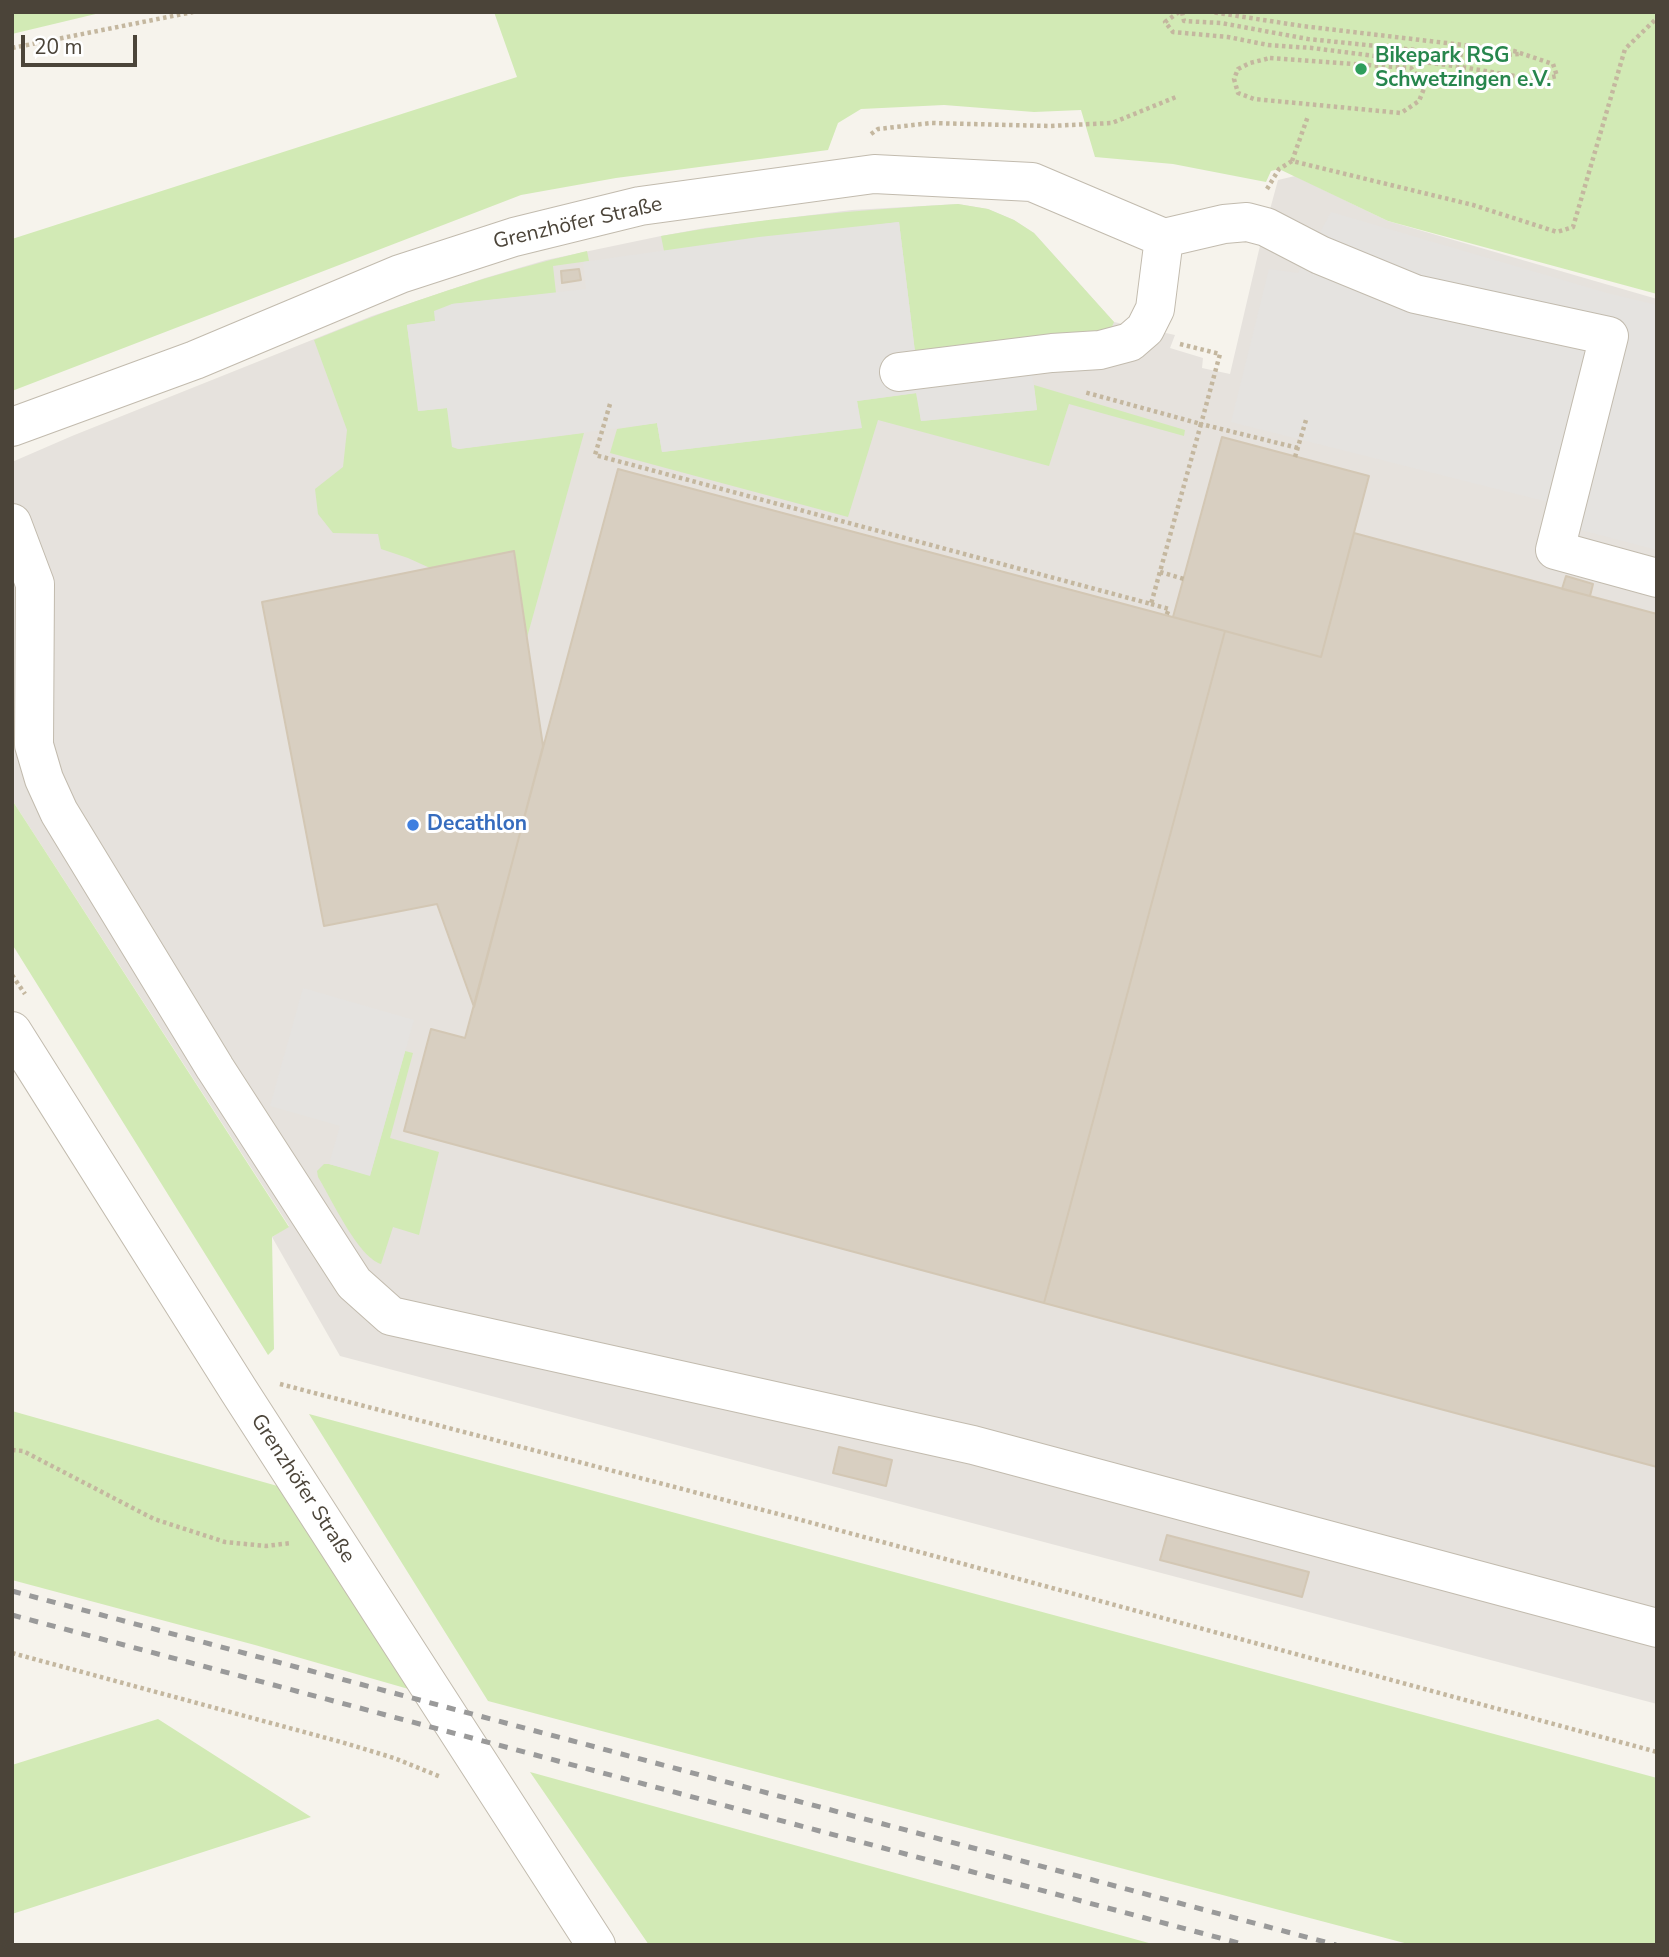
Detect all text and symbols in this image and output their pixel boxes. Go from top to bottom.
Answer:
scale bar [24,21,140,65]
text: 20 m [34,33,83,61]
place label: Bikepark RSG Schwetzingen e.V. [1375,44,1552,94]
marker: Bikepark RSG Schwetzingen e.V. [1353,61,1369,77]
street label: Grenzhöfer Straße [491,192,665,256]
place label: Decathlon [427,812,527,838]
marker: Decathlon [405,817,421,833]
street label: Grenzhöfer Straße [244,1410,360,1568]

